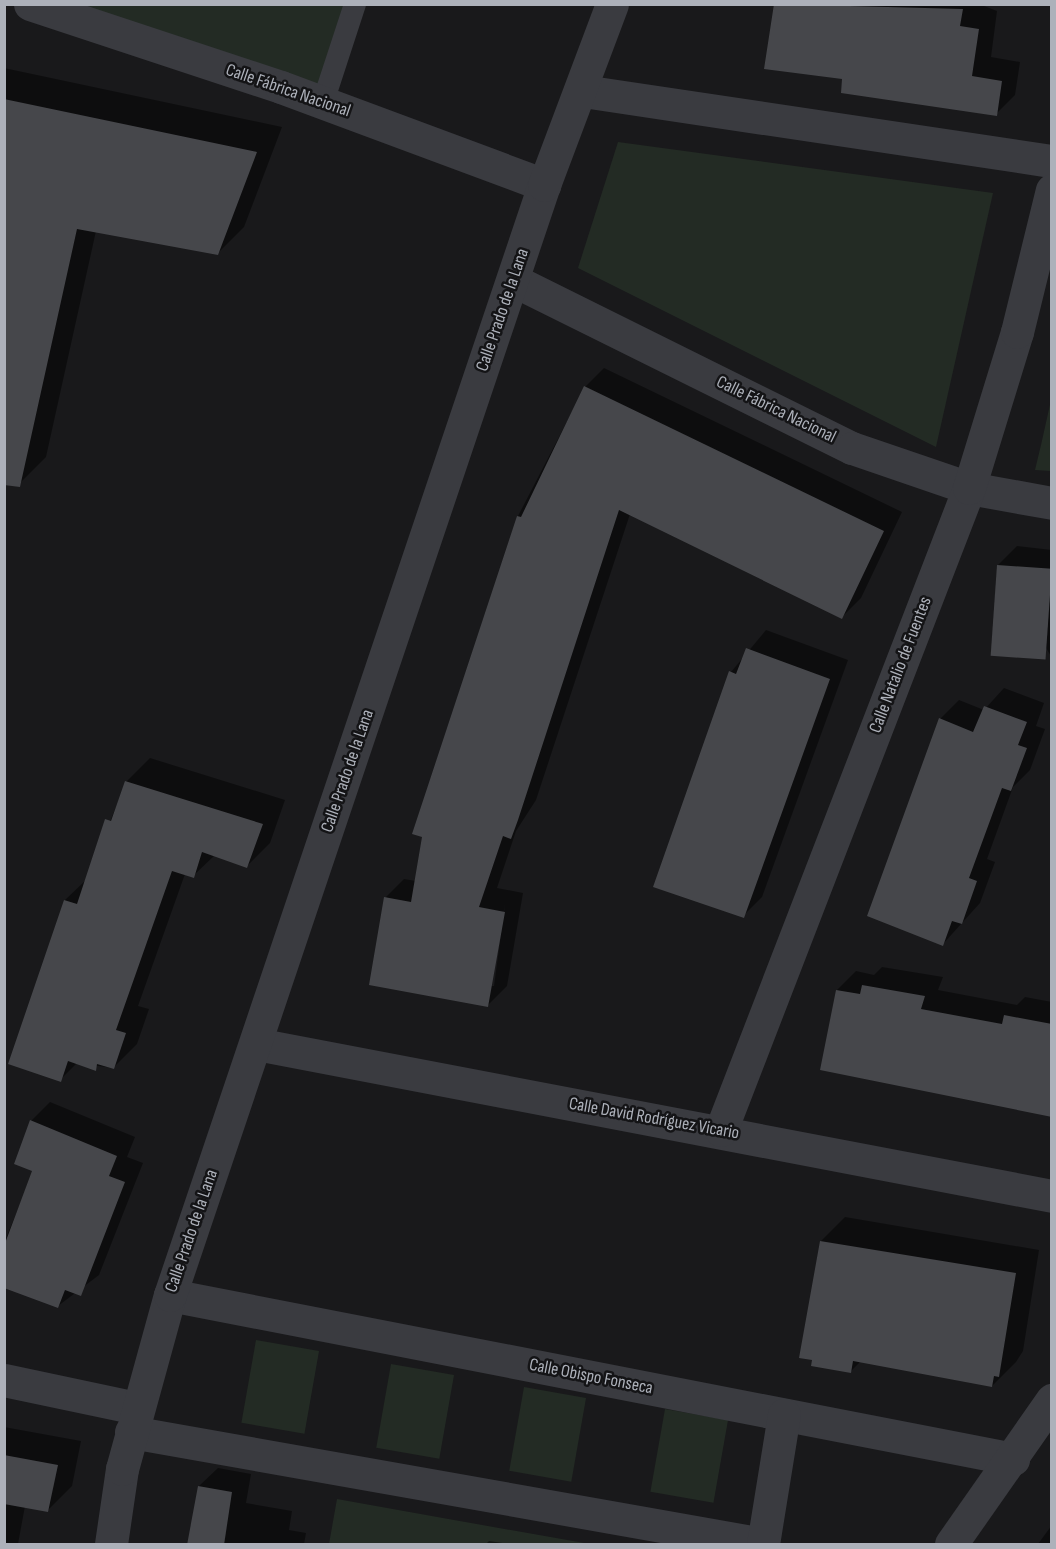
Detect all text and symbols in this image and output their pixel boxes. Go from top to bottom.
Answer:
street label: Calle Fábrica Nacional [223,60,353,122]
street label: Calle Prado de la Lana [472,246,534,374]
street label: Calle Fábrica Nacional [713,372,839,448]
street label: Calle Natalio de Fuentes [865,594,937,736]
street label: Calle Prado de la Lana [317,707,379,835]
street label: Calle David Rodríguez Vicario [567,1093,741,1145]
street label: Calle Prado de la Lana [161,1167,223,1295]
street label: Calle Obispo Fonseca [527,1354,655,1400]

